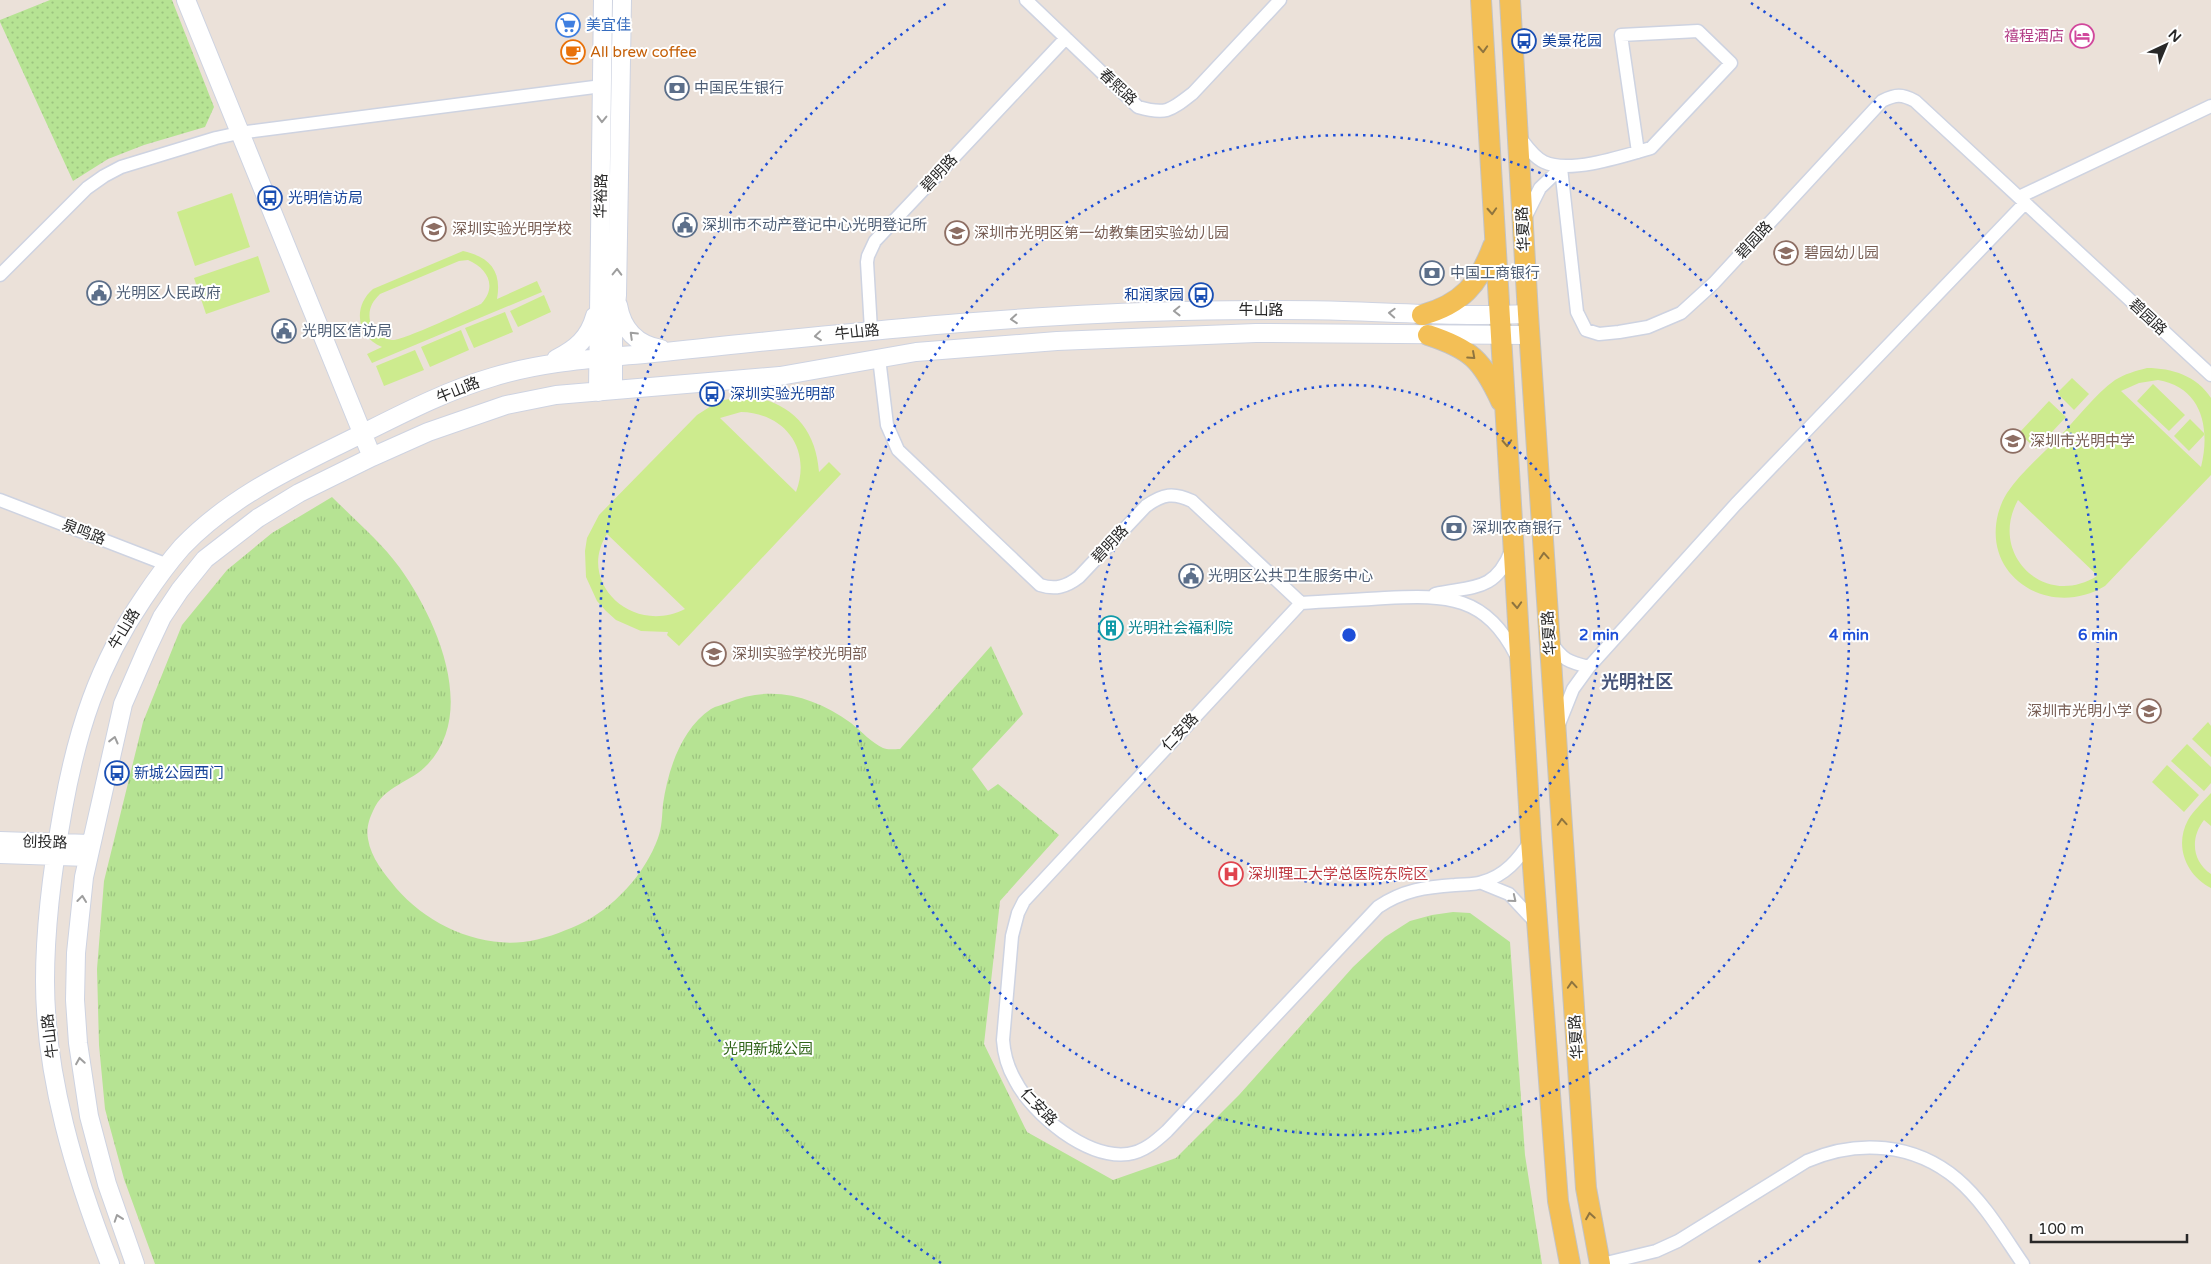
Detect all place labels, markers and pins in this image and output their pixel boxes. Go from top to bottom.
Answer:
supermarket icon: 美宜佳 [555,12,581,38]
place label: 美宜佳 [586,16,631,34]
hotel icon: 禧程酒店 [2069,23,2095,49]
place label: 禧程酒店 [2004,27,2064,45]
bus stop icon: 美景花园 [1511,28,1537,54]
place label: 美景花园 [1542,32,1602,50]
cafe icon: All brew coffee [560,39,586,65]
place label: All brew coffee [590,43,697,61]
bank icon: 中国民生银行 [664,75,690,101]
place label: 中国民生银行 [694,79,784,97]
bus stop icon: 光明信访局 [257,185,283,211]
place label: 光明信访局 [288,189,363,207]
public building icon: 深圳市不动产登记中心光明登记所 [672,212,698,238]
school or university icon: 深圳实验光明学校 [421,216,447,242]
place label: 深圳市不动产登记中心光明登记所 [702,216,927,234]
place label: 深圳实验光明学校 [452,220,572,238]
school or university icon: 深圳市光明区第一幼教集团实验幼儿园 [944,220,970,246]
place label: 深圳市光明区第一幼教集团实验幼儿园 [974,224,1229,242]
school or university icon: 碧园幼儿园 [1773,240,1799,266]
place label: 碧园幼儿园 [1804,244,1879,262]
bank icon: 中国工商银行 [1419,260,1445,286]
place label: 中国工商银行 [1450,264,1540,282]
public building icon: 光明区人民政府 [86,280,112,306]
bus stop icon: 和润家园 [1188,282,1214,308]
place label: 光明区人民政府 [116,284,221,302]
place label: 和润家园 [1124,286,1184,304]
public building icon: 光明区信访局 [271,318,297,344]
place label: 光明区信访局 [302,322,392,340]
bus stop icon: 深圳实验光明部 [699,381,725,407]
place label: 深圳实验光明部 [730,385,835,403]
school or university icon: 深圳市光明中学 [2000,428,2026,454]
place label: 深圳市光明中学 [2030,432,2135,450]
bank icon: 深圳农商银行 [1441,515,1467,541]
place label: 深圳农商银行 [1472,519,1562,537]
public building icon: 光明区公共卫生服务中心 [1178,563,1204,589]
place label: 光明区公共卫生服务中心 [1208,567,1373,585]
building icon: 光明社会福利院 [1098,615,1124,641]
place label: 光明社会福利院 [1128,619,1233,637]
centre of rings [1340,626,1358,644]
school or university icon: 深圳实验学校光明部 [701,641,727,667]
place label: 深圳实验学校光明部 [732,645,867,663]
school or university icon: 深圳市光明小学 [2136,698,2162,724]
place label: 深圳市光明小学 [2027,702,2132,720]
bus stop icon: 新城公园西门 [104,760,130,786]
place label: 新城公园西门 [134,764,224,782]
hospital icon: 深圳理工大学总医院东院区 [1218,861,1244,887]
place label: 深圳理工大学总医院东院区 [1248,865,1428,883]

